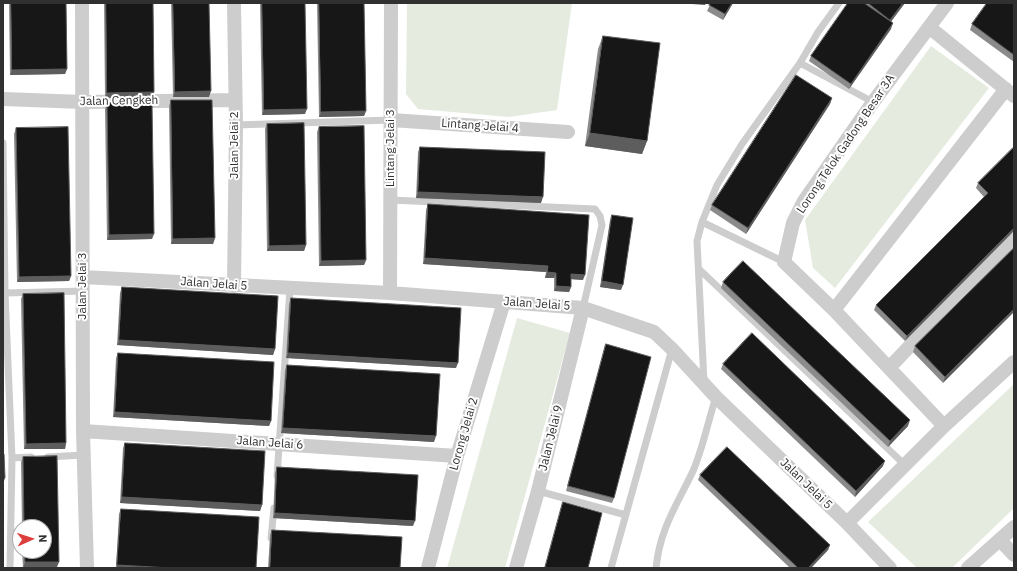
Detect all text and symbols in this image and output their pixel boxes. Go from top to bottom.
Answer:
street label: Lorong Telok Gadong Besar 3A [794,72,898,216]
street label: Jalan Cengkeh [80,93,158,109]
street label: Lintang Jelai 3 [384,109,398,187]
street label: Jalan Jelai 2 [228,111,242,179]
street label: Lintang Jelai 4 [441,116,519,136]
street label: Jalan Jelai 3 [76,252,90,320]
street label: Jalan Jelai 5 [180,274,248,294]
street label: Jalan Jelai 5 [503,294,571,314]
street label: Lorong Jelai 2 [447,396,481,472]
street label: Jalan Jelai 9 [536,404,566,472]
street label: Jalan Jelai 6 [236,433,304,453]
street label: Jalan Jelai 5 [777,455,835,513]
north arrow [12,519,52,559]
text: N [36,534,50,543]

